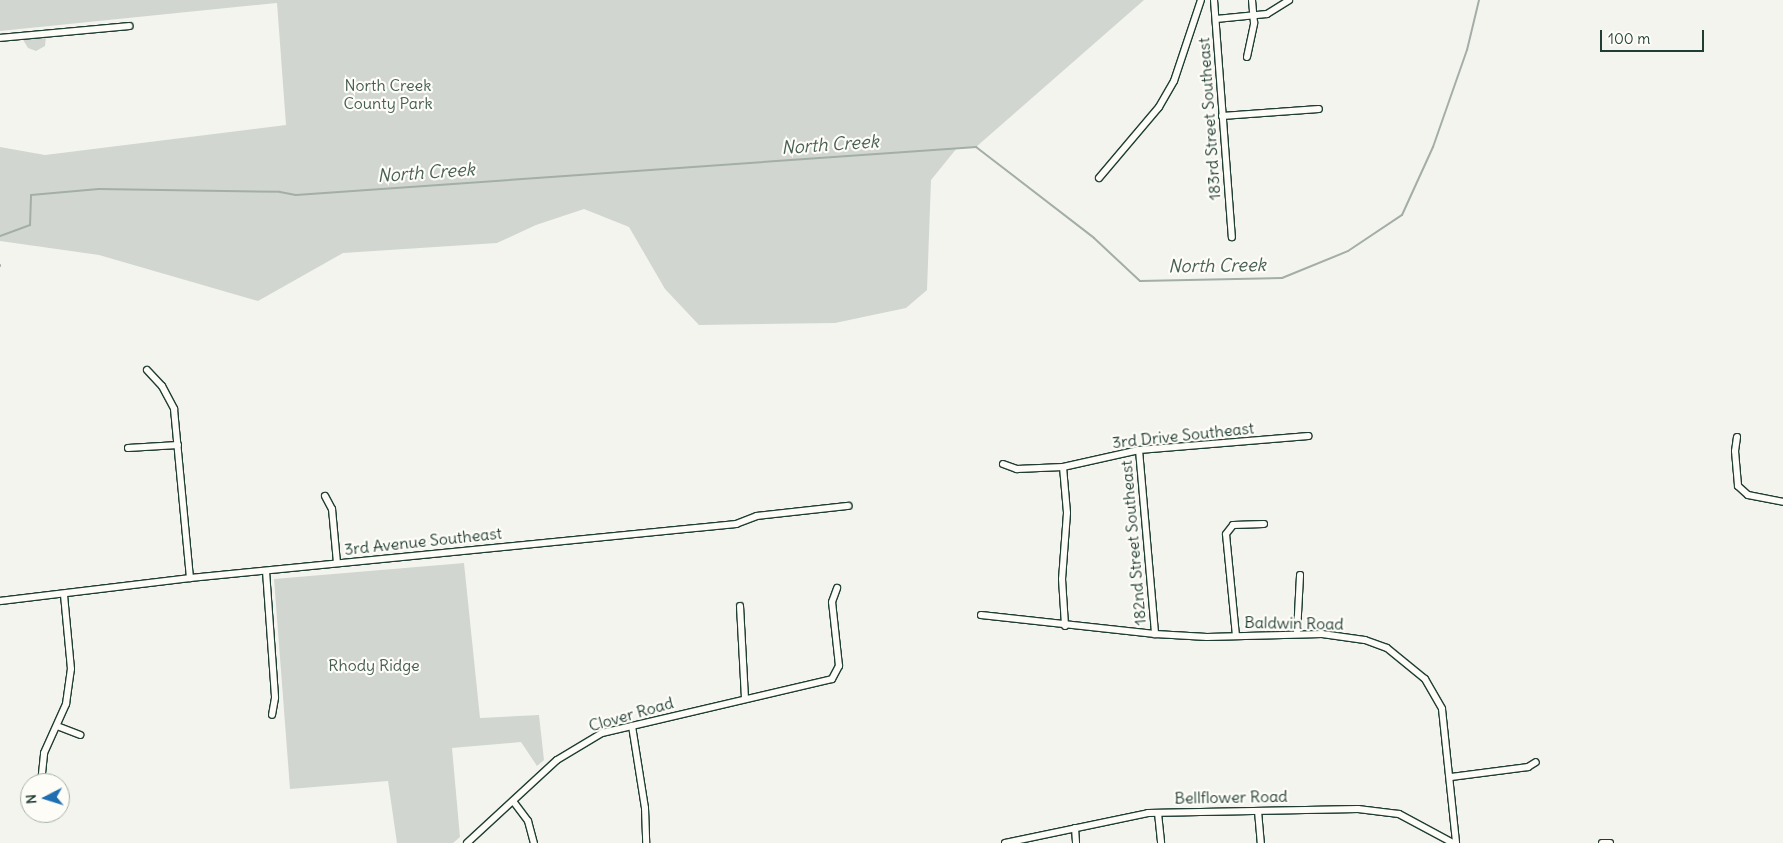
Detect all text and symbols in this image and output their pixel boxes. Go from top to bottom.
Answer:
scale bar [1603,20,1707,52]
text: 100 m [1608,29,1650,48]
street label: 183rd Street Southeast [1194,37,1224,201]
park label: North Creek County Park [343,75,433,113]
water label: North Creek [781,131,879,159]
water label: North Creek [377,159,475,187]
water label: North Creek [1168,254,1266,278]
street label: 3rd Drive Southeast [1111,418,1255,452]
street label: 182nd Street Southeast [1116,460,1150,626]
street label: 3rd Avenue Southeast [343,523,503,559]
street label: Baldwin Road [1244,613,1344,633]
park label: Rhody Ridge [328,655,420,675]
street label: Clover Road [586,693,676,735]
north arrow [20,773,70,823]
street label: Bellflower Road [1174,786,1288,808]
text: N [22,794,40,805]

